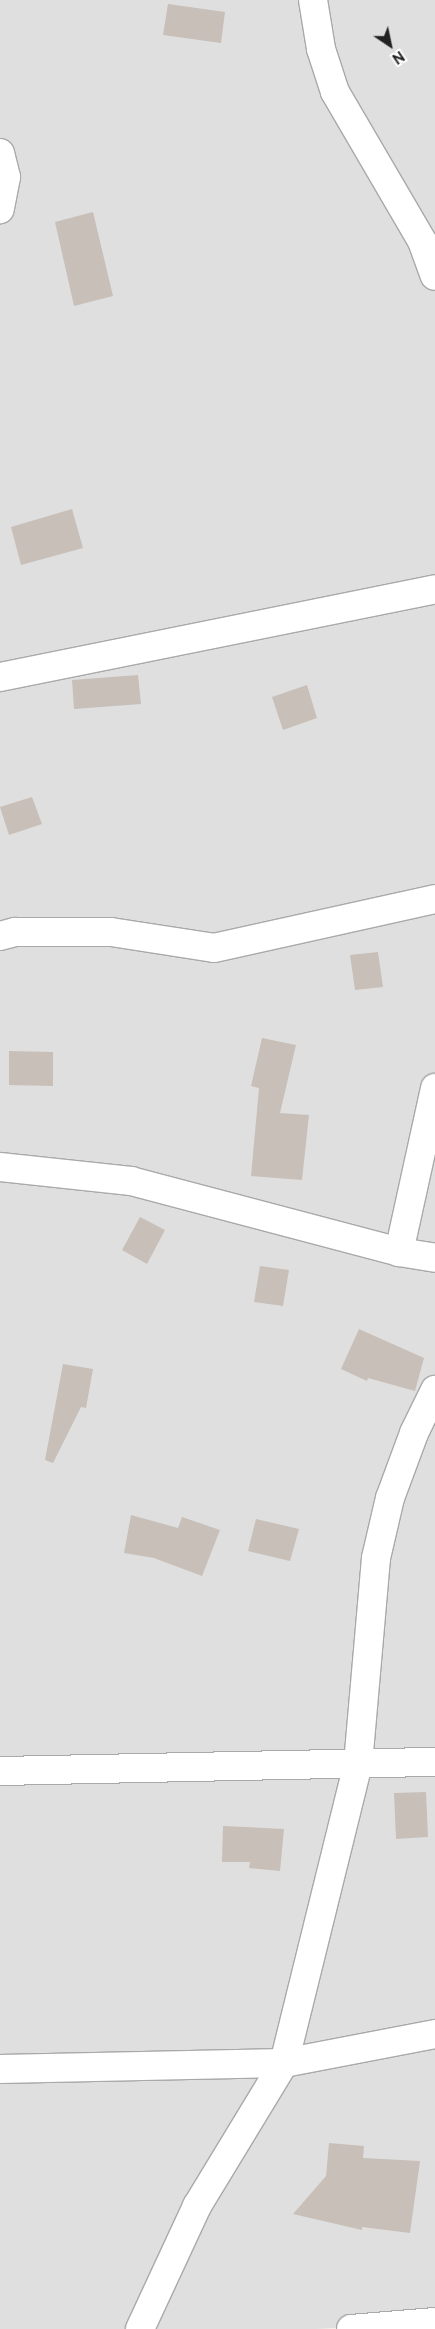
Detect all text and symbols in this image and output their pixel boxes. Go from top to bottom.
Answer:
north arrow [365,20,415,70]
text: N [389,48,407,67]

